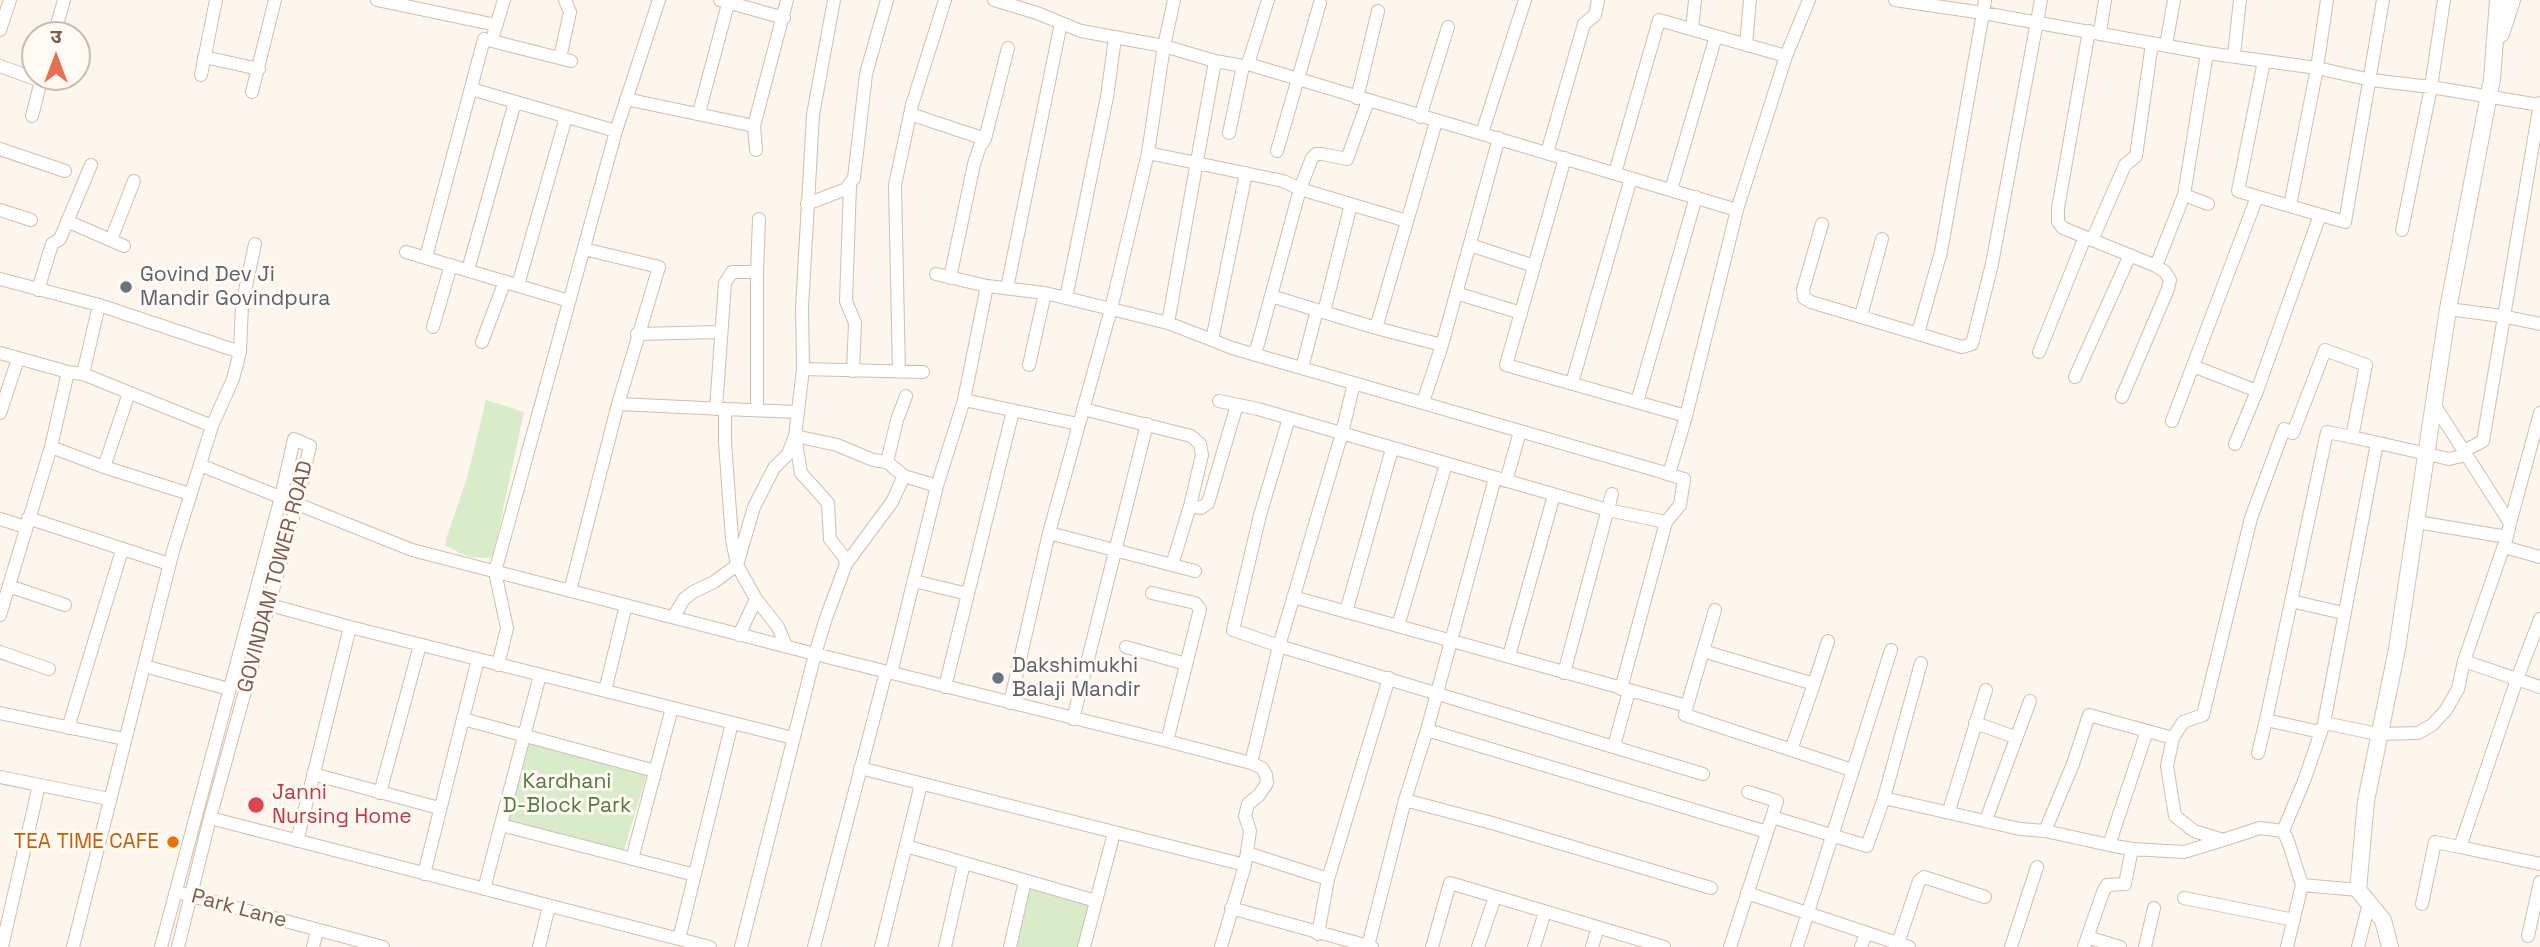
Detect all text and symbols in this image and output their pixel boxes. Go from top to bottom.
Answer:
north arrow [21,21,91,91]
text: उ [50,24,62,49]
place label: Govind Dev Ji Mandir Govindpura [140,262,330,312]
marker: Govind Dev Ji Mandir Govindpura [118,279,134,295]
street label: GOVINDAM TOWER ROAD [233,458,319,696]
place label: Dakshimukhi Balaji Mandir [1012,653,1141,703]
marker: Dakshimukhi Balaji Mandir [990,670,1006,686]
park label: Kardhani D-Block Park [503,769,631,819]
place label: Janni Nursing Home [272,780,412,830]
marker: Janni Nursing Home [246,795,266,815]
place label: TEA TIME CAFE [14,829,159,855]
marker: TEA TIME CAFE [165,834,181,850]
street label: Park Lane [188,884,290,934]

